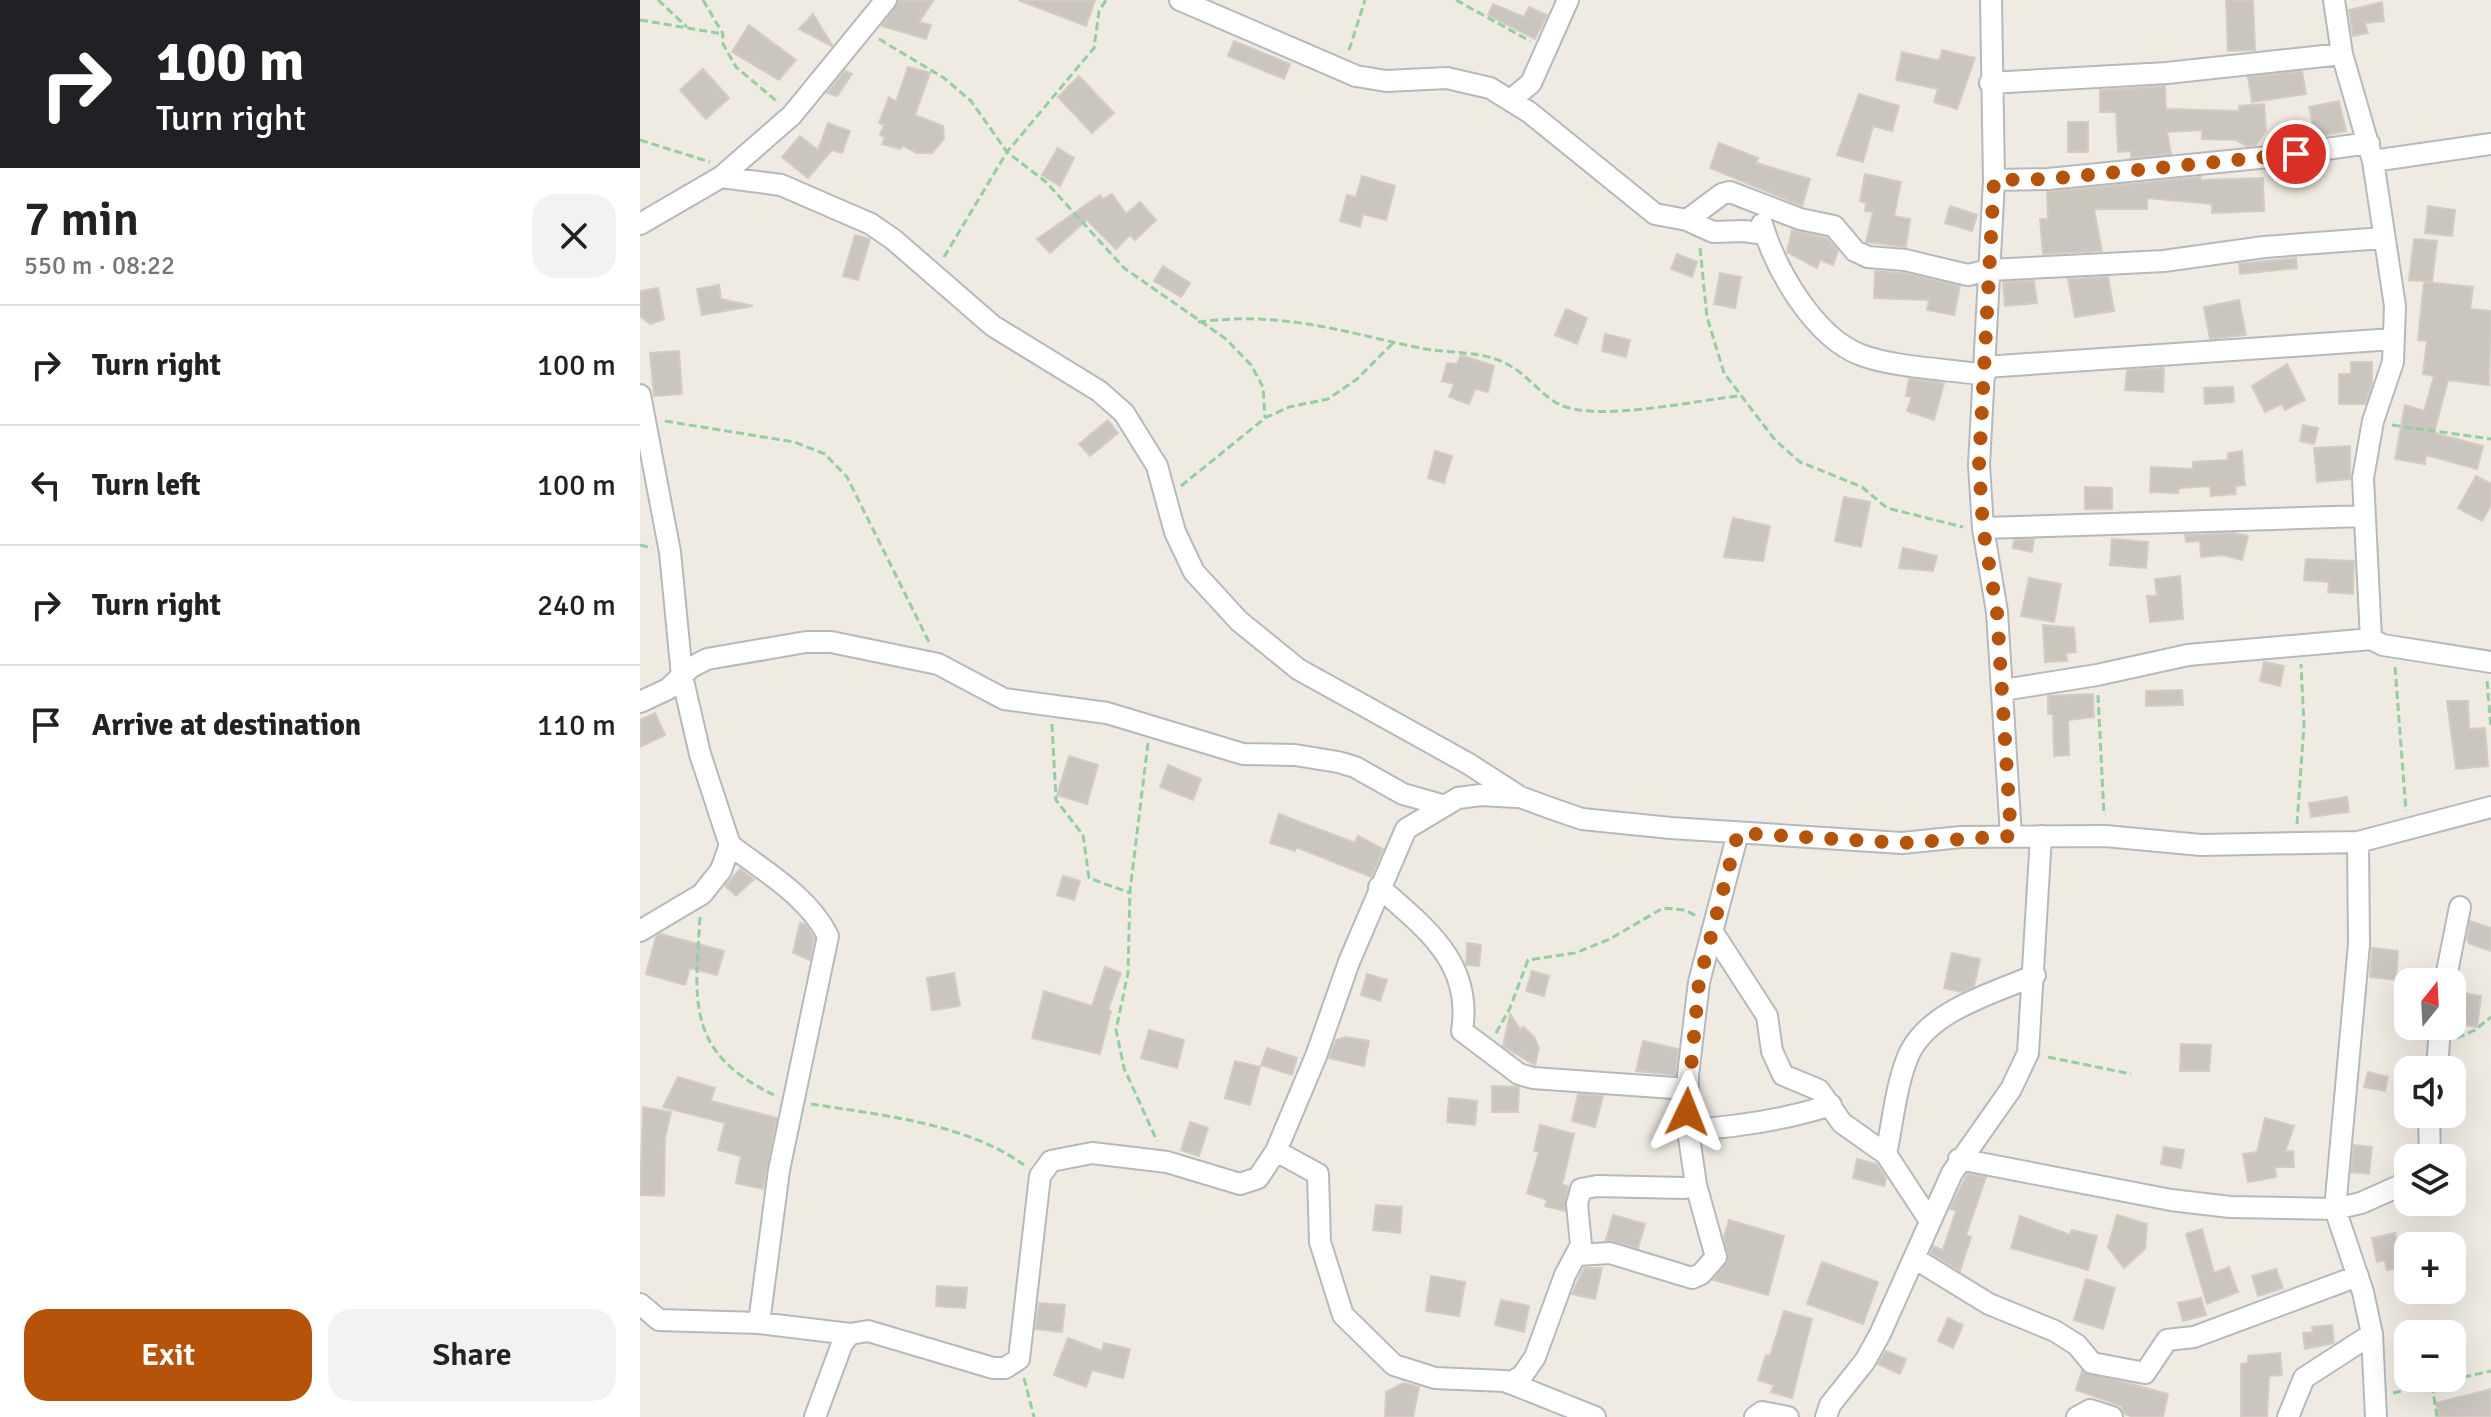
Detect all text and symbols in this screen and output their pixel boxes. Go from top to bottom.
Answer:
text: 100 m [156,27,304,96]
icon: right [24,32,128,136]
text: Turn right [156,96,306,141]
pin [2262,120,2330,188]
icon: arrive [2274,132,2318,176]
text: 7 min [24,190,139,249]
button: close [532,194,616,278]
text: 550 m · 08:22 [24,250,175,282]
icon: right [24,343,68,387]
text: Turn right [92,347,221,384]
text: 100 m [537,347,616,384]
icon: left [24,463,68,507]
text: Turn left [92,467,201,504]
text: 100 m [537,467,616,504]
icon: right [24,583,68,627]
text: Turn right [92,587,221,624]
text: 240 m [537,587,616,624]
icon: arrive [24,703,68,747]
text: Arrive at destination [92,707,361,744]
text: 110 m [537,707,616,744]
north arrow [2394,968,2466,1040]
map controls [2394,968,2466,1392]
button: sound [2394,1056,2466,1128]
position arrow [1645,1070,1729,1154]
button: layers [2394,1144,2466,1216]
button: + [2394,1232,2466,1304]
button: Exit [24,1309,312,1401]
button: Share [328,1309,616,1401]
button: − [2394,1320,2466,1392]

